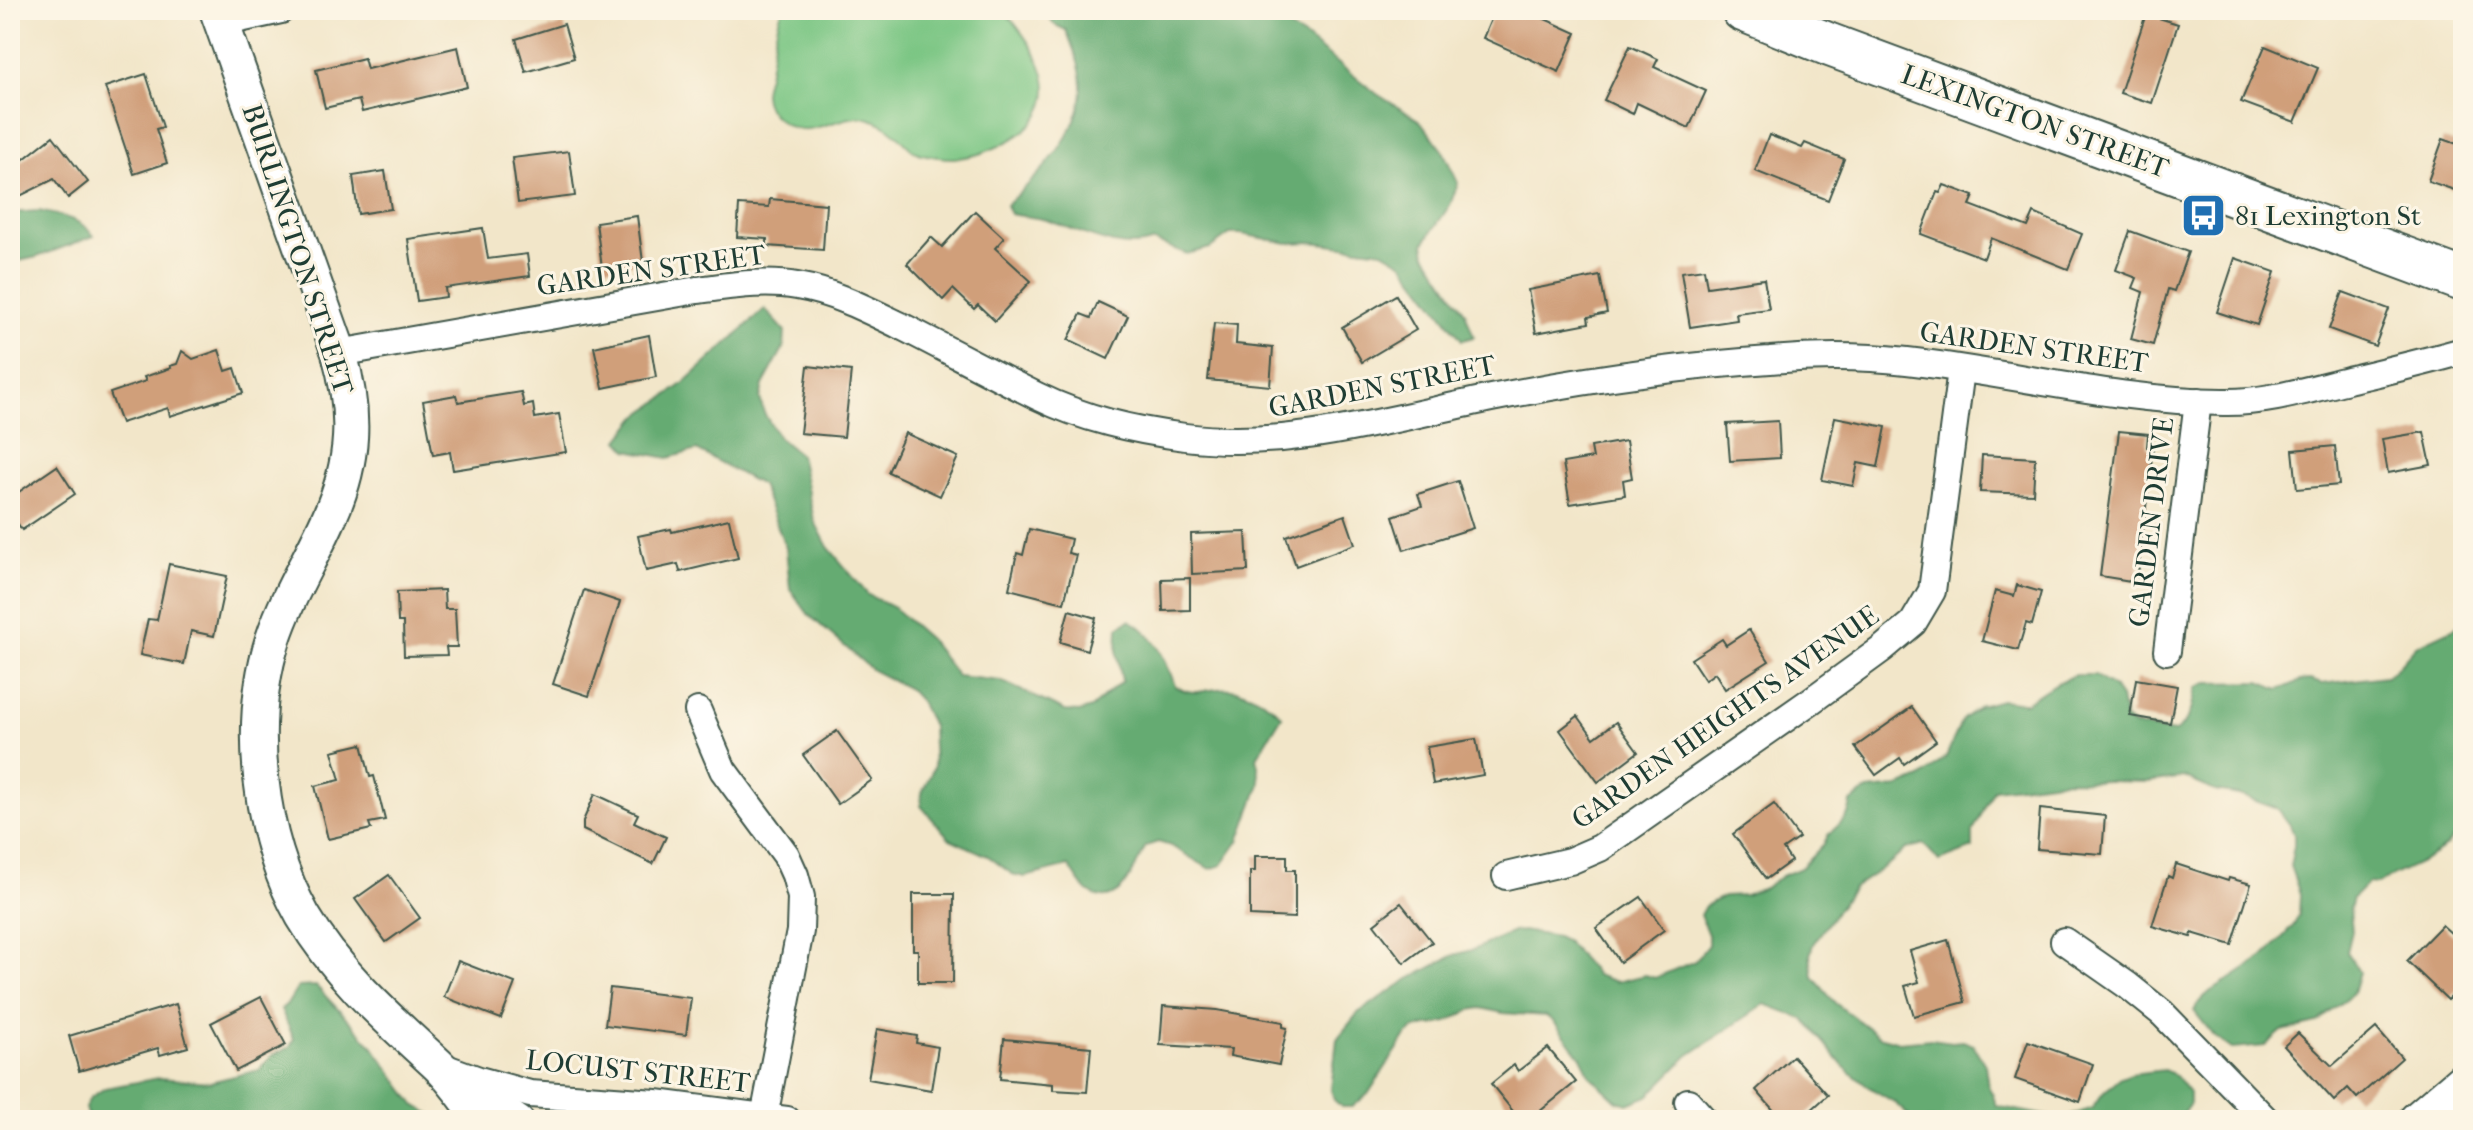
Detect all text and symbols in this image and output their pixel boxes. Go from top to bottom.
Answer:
street label: LEXINGTON STREET [1897,57,2174,185]
street label: BURLINGTON STREET [235,100,361,399]
bus stop icon: 81 Lexington St [2180,191,2228,239]
place label: 81 Lexington St [2235,199,2421,232]
street label: GARDEN STREET [535,237,768,302]
street label: GARDEN STREET [1918,315,2151,380]
street label: GARDEN STREET [1266,348,1499,424]
street label: GARDEN DRIVE [2122,415,2180,629]
street label: GARDEN HEIGHTS AVENUE [1565,598,1885,836]
street label: LOCUST STREET [524,1043,753,1099]

